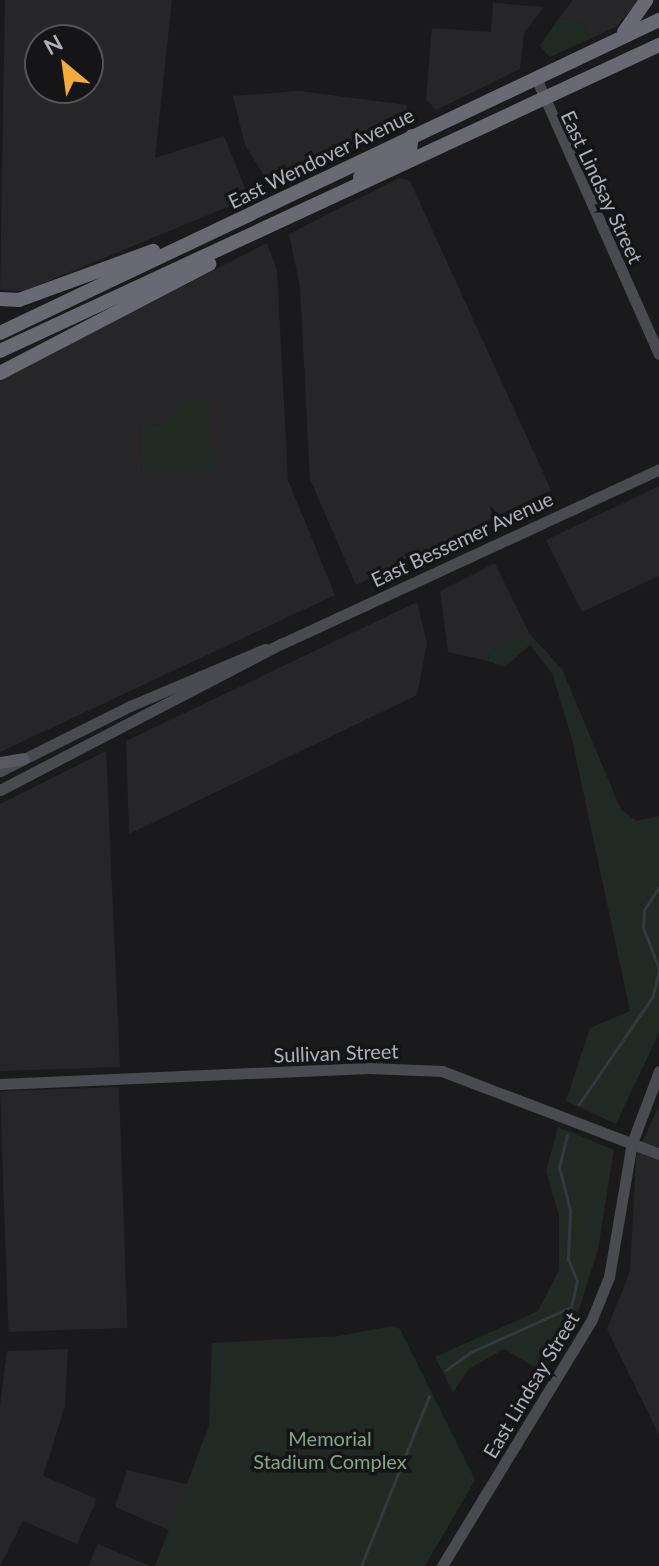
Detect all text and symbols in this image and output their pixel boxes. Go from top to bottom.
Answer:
north arrow [24,24,104,104]
text: N [39,28,67,60]
street label: East Wendover Avenue [224,102,418,214]
street label: East Lindsay Street [556,107,648,267]
street label: East Bessemer Avenue [367,486,557,592]
street label: Sullivan Street [273,1039,399,1067]
street label: East Lindsay Street [478,1308,584,1462]
park label: Memorial Stadium Complex [253,1427,407,1474]

